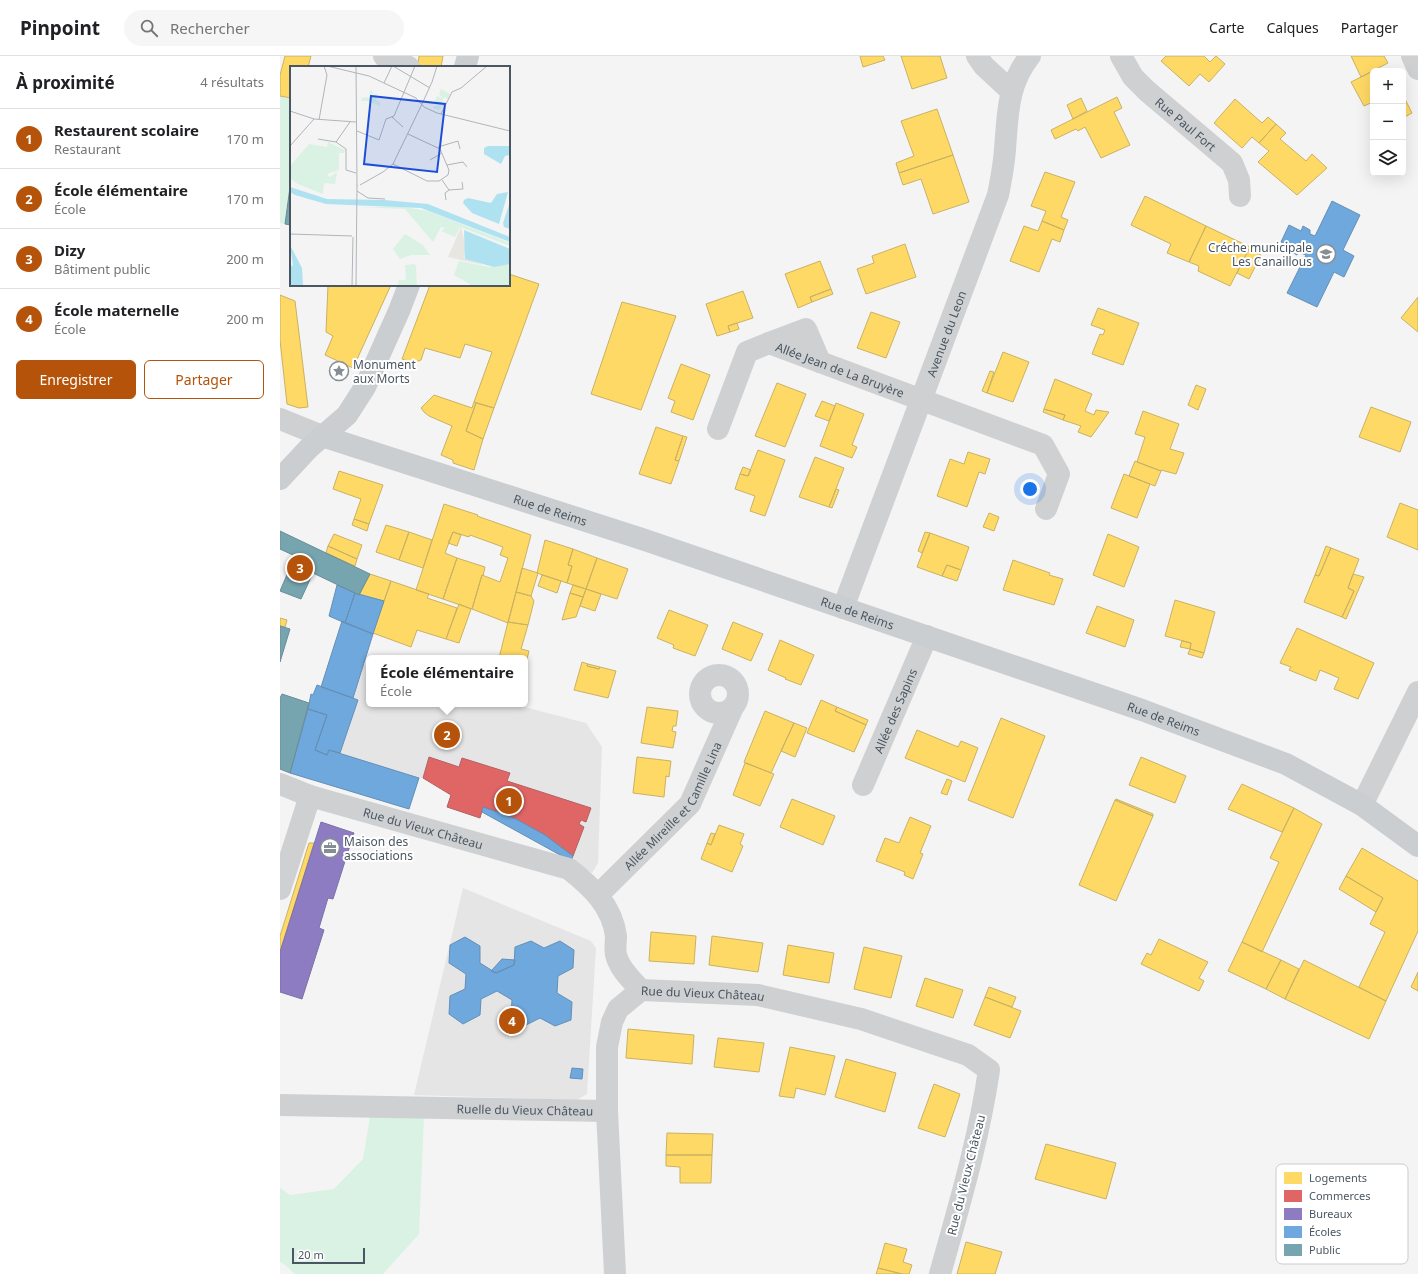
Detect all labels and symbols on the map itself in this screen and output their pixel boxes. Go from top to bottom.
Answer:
inset map [290,66,510,286]
street label: Rue Paul Fort [1152,93,1221,155]
place label: Créche municipale Les Canaillous [1208,239,1312,270]
school or university icon: Créche municipale Les Canaillous [1315,243,1337,265]
street label: Avenue du Leon [922,288,970,379]
street label: Allée Jean de La Bruyère [773,338,907,401]
place label: Monument aux Morts [353,356,416,387]
place icon: Monument aux Morts [328,360,350,382]
your location [1020,479,1040,499]
street label: Rue de Reims [511,490,590,529]
pin: 3 [287,553,313,583]
street label: Rue de Reims [819,592,897,633]
street label: Allée des Sapins [869,665,921,756]
street label: Rue de Reims [1125,697,1203,740]
pin: 2 [434,720,460,750]
street label: Allée Mireille et Camille Lina [620,739,725,874]
pin: 1 [496,786,522,816]
street label: Rue du Vieux Château [361,803,485,853]
place label: Maison des associations [344,833,413,864]
office icon: Maison des associations [319,837,341,859]
street label: Rue du Vieux Château [641,982,766,1005]
pin: 4 [499,1006,525,1036]
street label: Ruelle du Vieux Château [456,1100,593,1119]
street label: Rue du Vieux Château [943,1113,989,1237]
legend [1276,1164,1408,1264]
text: Logements [1309,1170,1367,1185]
text: Commerces [1309,1188,1370,1203]
text: Bureaux [1309,1206,1352,1221]
text: Écoles [1309,1224,1341,1239]
text: Public [1309,1242,1340,1257]
scale bar [292,1246,365,1265]

